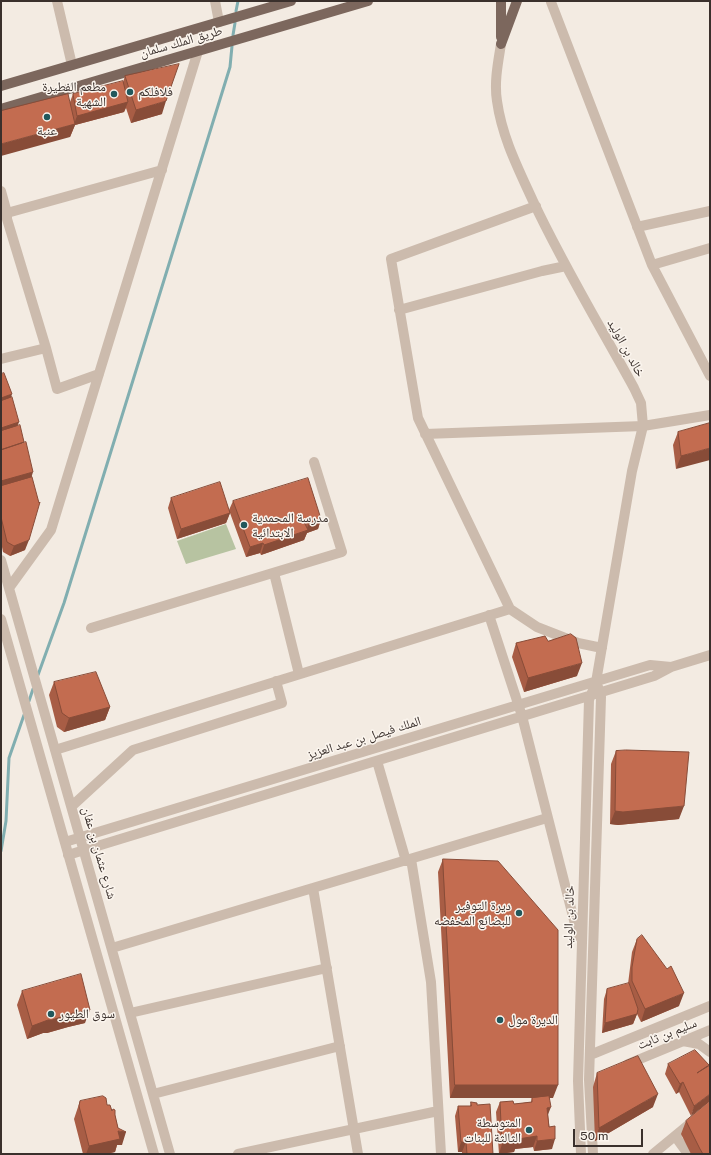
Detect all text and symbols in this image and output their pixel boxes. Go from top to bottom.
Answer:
street label: طريق الملك سلمان [138,23,224,61]
place label: مطعم الفطيرة الشهية [42,79,106,110]
place label: فلافلكم [138,84,173,100]
marker: فلافلكم [125,87,135,97]
marker: مطعم الفطيرة الشهية [109,89,119,99]
marker: عنبة [42,112,52,122]
place label: عنبة [37,123,57,139]
street label: خالد بن الوليد [604,316,648,380]
place label: مدرسة المحمدية الابتدائية [252,510,328,541]
marker: مدرسة المحمدية الابتدائية [239,520,249,530]
street label: الملك فيصل بن عبد العزيز [305,713,423,763]
street label: شارع عثمان بن عفان [78,805,120,901]
street label: خالد بن الوليد [560,885,578,949]
place label: ديرة التوفير للبضائع المخفضه [434,898,511,929]
marker: ديرة التوفير للبضائع المخفضه [514,908,524,918]
place label: سوق الطيور [59,1006,115,1022]
marker: سوق الطيور [46,1009,56,1019]
place label: الديرة مول [508,1012,558,1028]
marker: الديرة مول [495,1015,505,1025]
street label: سليم بن ثابت [635,1015,699,1053]
place label: المتوسطة الثالثة للبنات [464,1115,521,1146]
scale bar [575,1121,645,1147]
marker: المتوسطة الثالثة للبنات [524,1125,534,1135]
text: 50 m [580,1129,608,1143]

